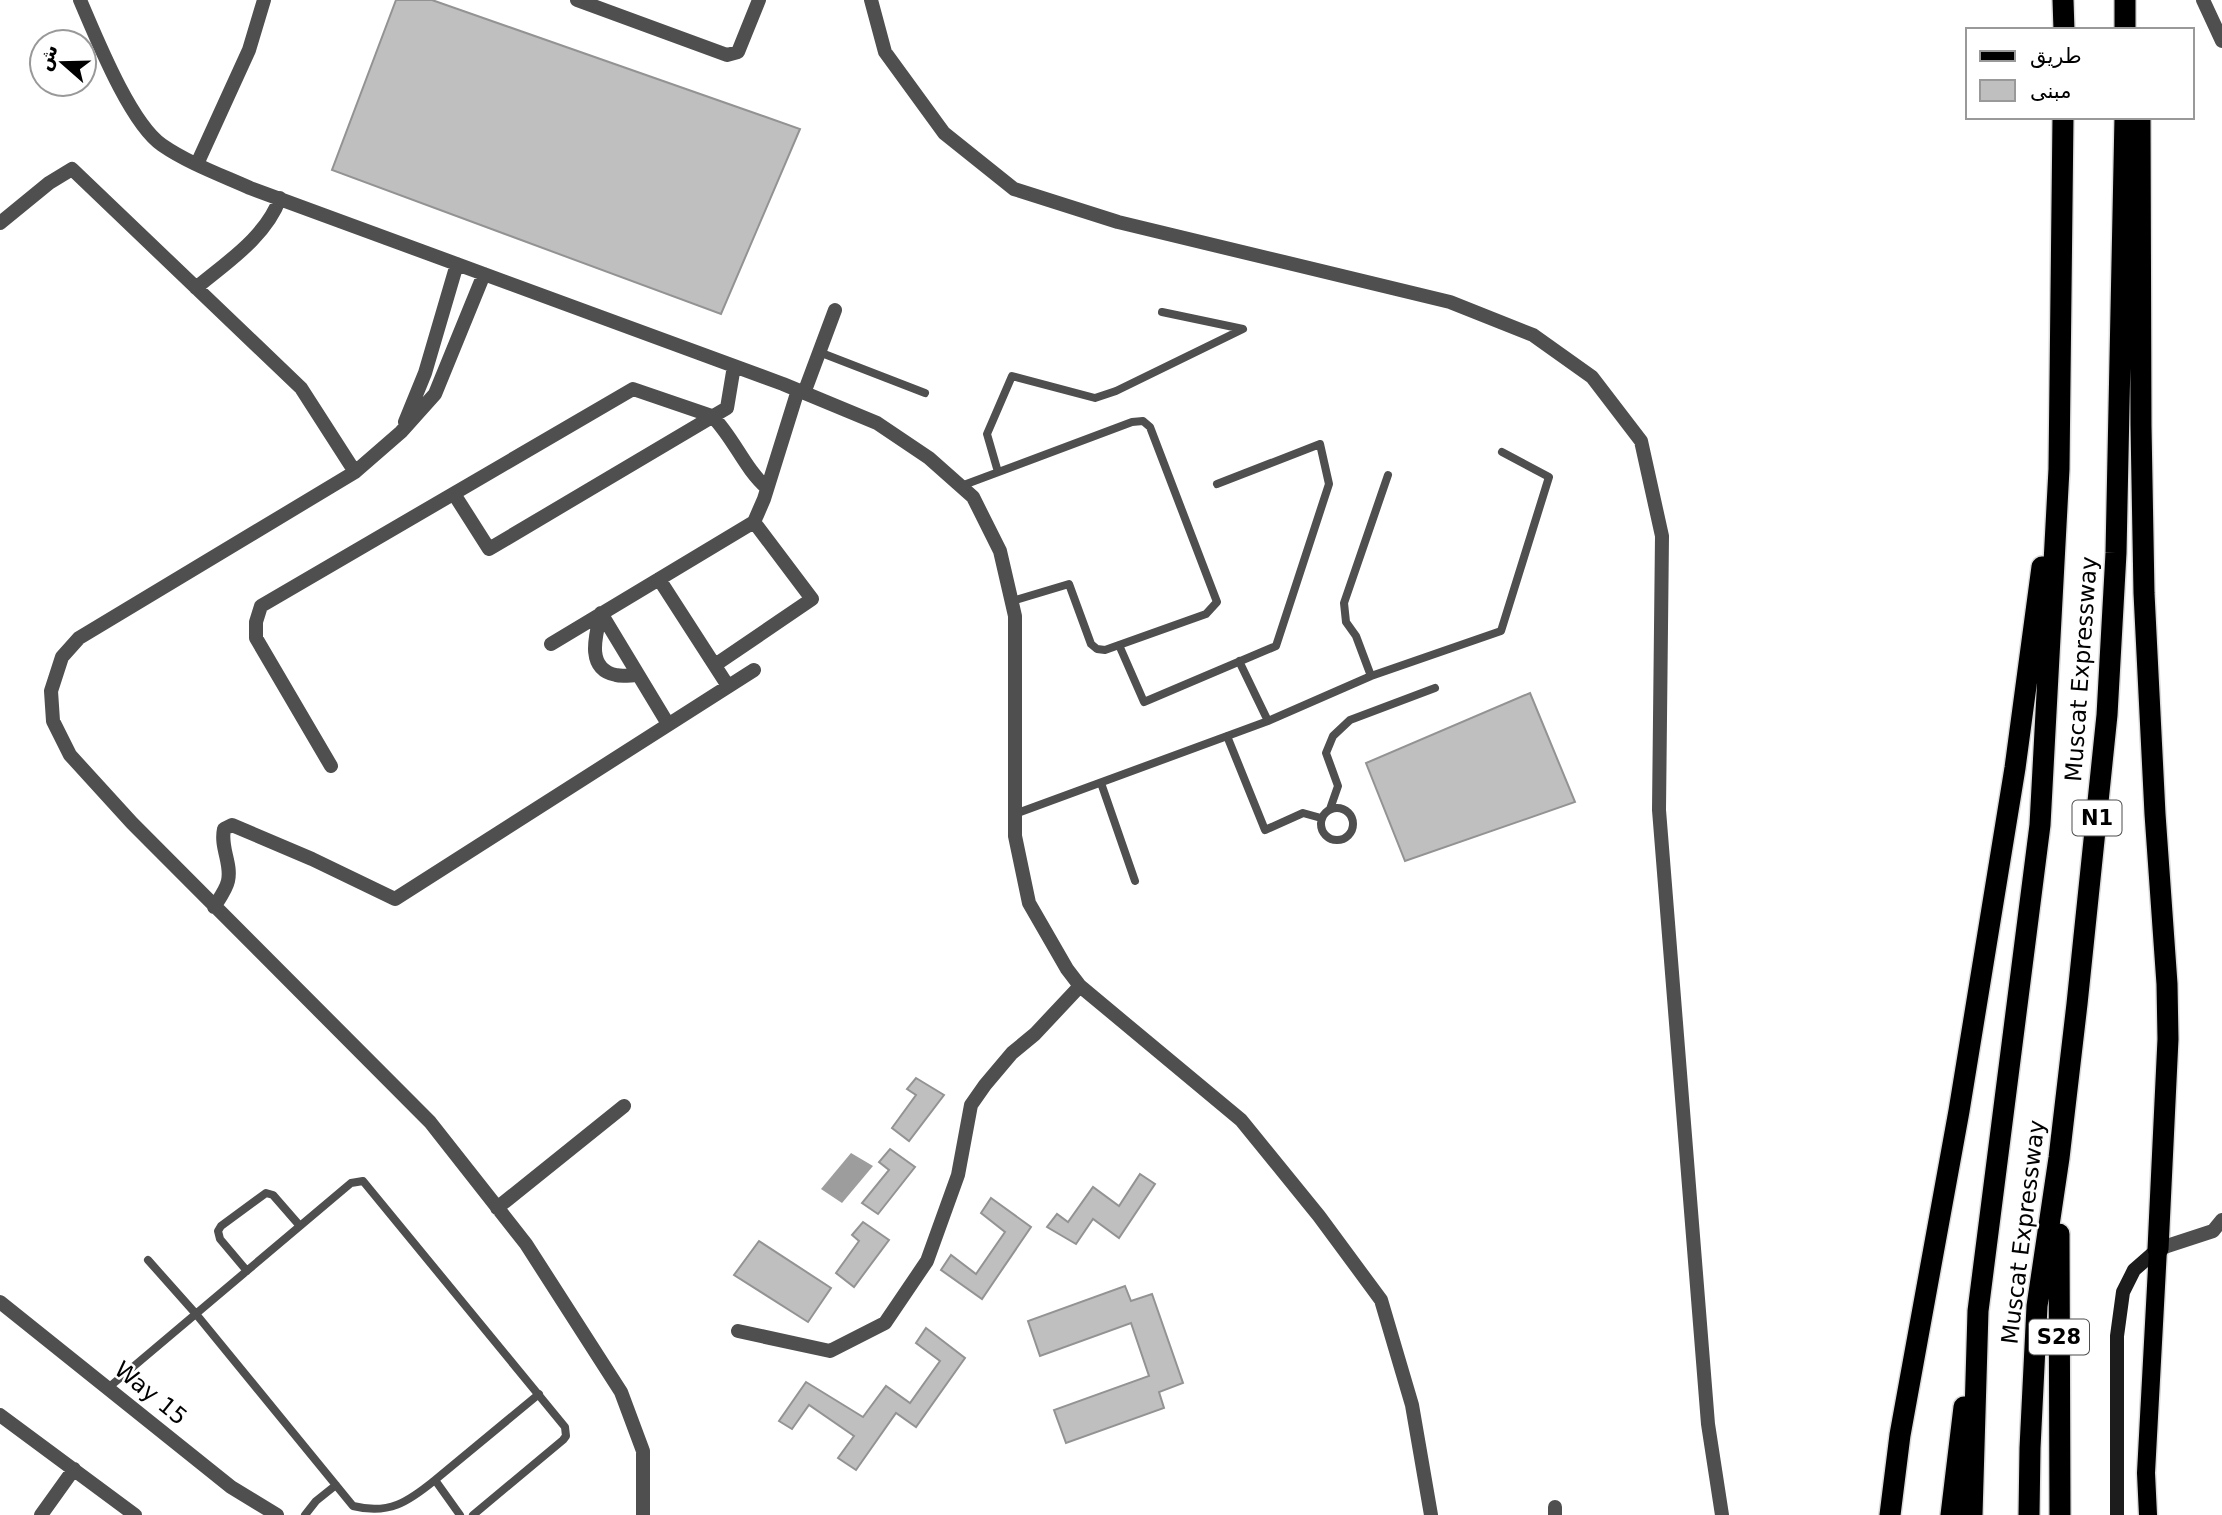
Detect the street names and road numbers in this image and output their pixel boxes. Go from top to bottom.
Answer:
street label: Muscat Expressway [2060,555,2102,783]
road number: N1 [2072,800,2122,836]
street label: Muscat Expressway [1996,1118,2050,1346]
road number: S28 [2029,1320,2089,1354]
street label: Way 15 [110,1356,192,1430]

